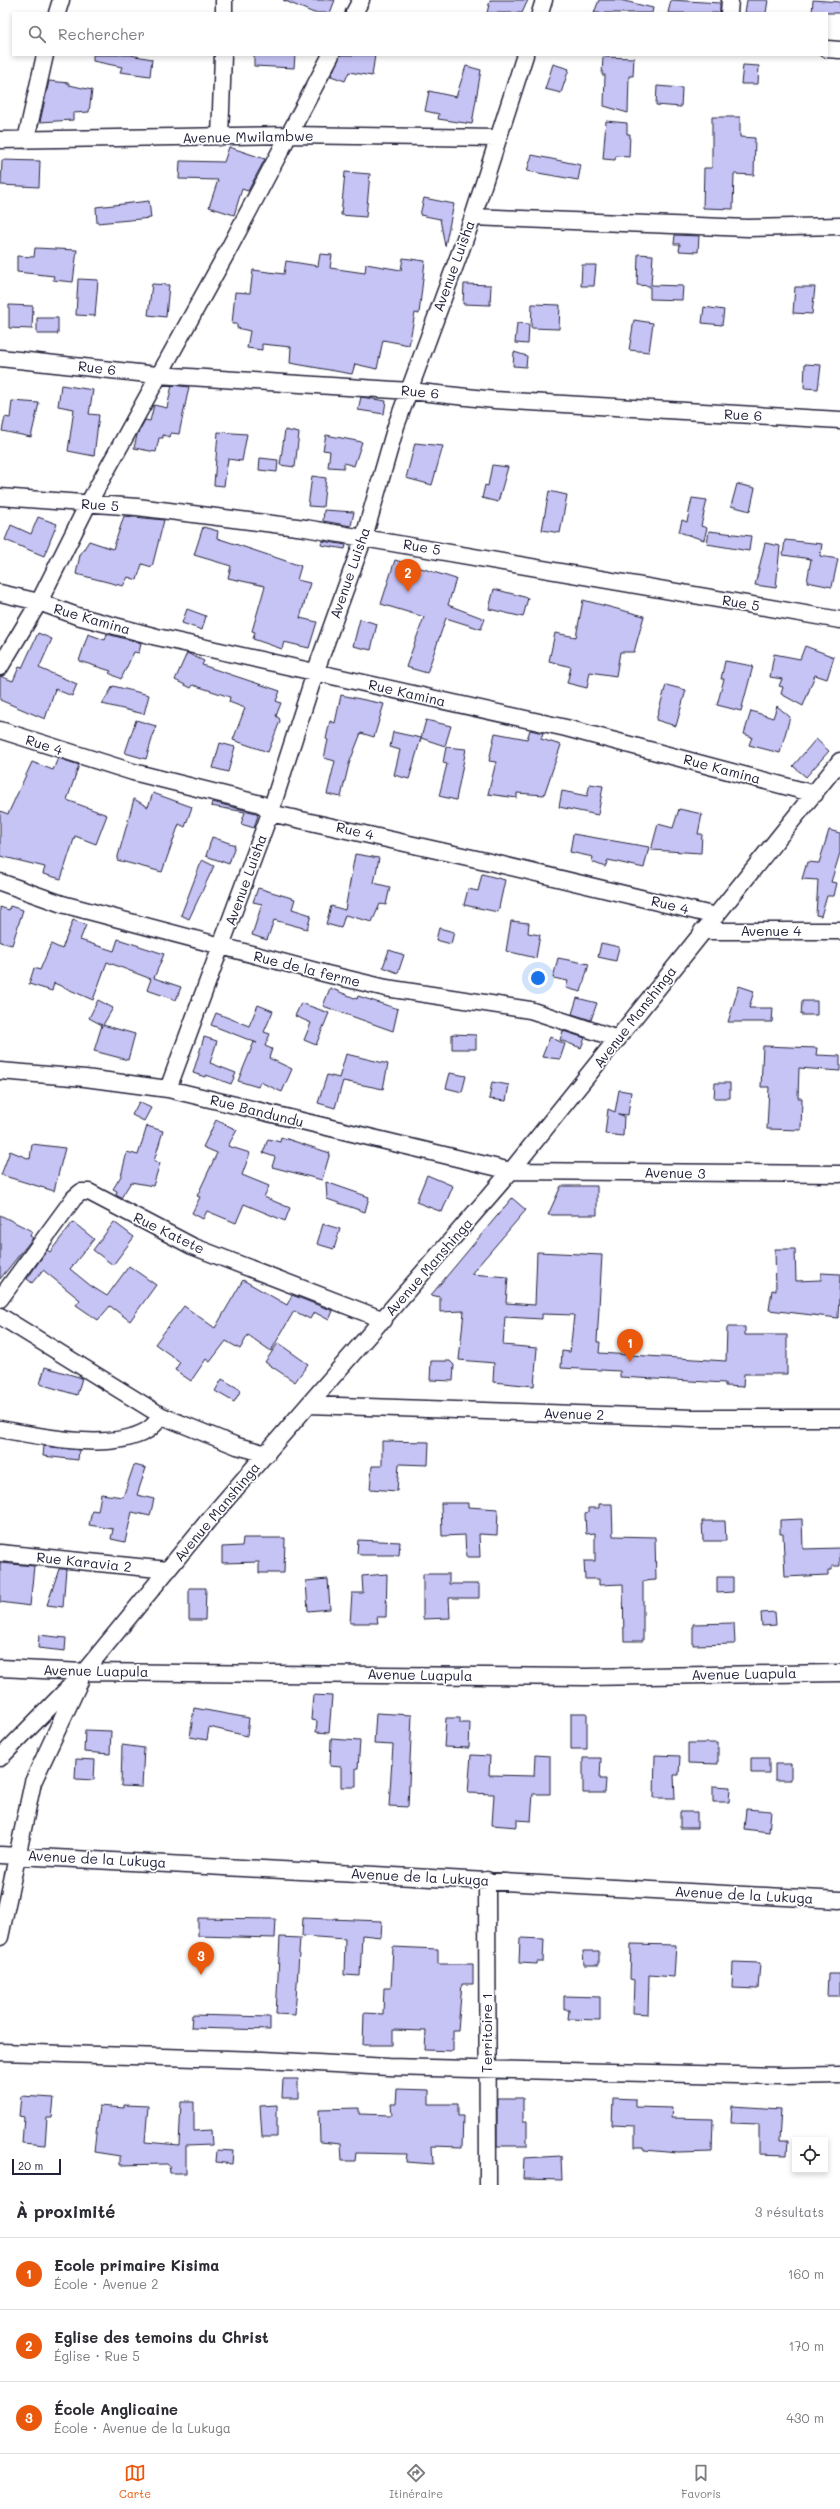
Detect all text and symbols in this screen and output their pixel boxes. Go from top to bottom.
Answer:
search box [12,12,828,56]
icon: search [26,23,48,45]
text: Rechercher [58,24,145,44]
street label: Avenue Mwilambwe [182,126,314,147]
street label: Avenue Luisha [428,218,479,314]
street label: Rue 6 [77,356,117,379]
street label: Rue 6 [400,380,440,403]
street label: Rue 6 [723,404,763,425]
street label: Rue 5 [80,494,120,515]
street label: Avenue Luisha [325,525,374,621]
street label: Rue 5 [402,534,442,559]
pin: 2 [395,559,421,592]
street label: Rue 5 [721,590,761,615]
street label: Rue Kamina [52,599,133,639]
street label: Rue Kamina [367,674,448,711]
street label: Rue 4 [23,730,66,760]
street label: Rue Kamina [682,749,763,788]
street label: Rue 4 [334,817,377,844]
street label: Avenue Luisha [220,832,271,928]
street label: Rue 4 [649,891,692,919]
street label: Avenue 4 [740,921,802,940]
street label: Rue de la ferme [252,946,363,991]
street label: Avenue Manshinga [589,962,680,1071]
your location [528,968,548,988]
street label: Rue Bandundu [208,1090,306,1131]
street label: Avenue 3 [644,1162,706,1183]
street label: Rue Katete [131,1207,208,1258]
street label: Avenue Manshinga [381,1214,477,1320]
pin: 1 [617,1329,643,1362]
street label: Avenue 2 [543,1403,605,1424]
street label: Avenue Manshinga [169,1458,264,1565]
street label: Rue Karavia 2 [36,1547,133,1576]
street label: Avenue Luapula [43,1660,149,1681]
street label: Avenue Luapula [691,1663,797,1684]
street label: Avenue Luapula [367,1664,473,1685]
street label: Avenue de la Lukuga [27,1845,167,1872]
street label: Avenue de la Lukuga [350,1863,490,1890]
street label: Avenue de la Lukuga [674,1881,814,1908]
pin: 3 [188,1942,214,1975]
street label: Territoire 1 [477,1993,496,2073]
map controls [792,2137,828,2173]
button: locate [792,2137,828,2173]
scale bar [12,2157,61,2176]
text: 20 m [18,2158,43,2173]
text: À proximité [16,2200,115,2222]
text: 3 résultats [755,2203,824,2220]
text: Ecole primaire Kisima [54,2255,219,2275]
text: 1 [26,2265,32,2282]
text: 160 m [788,2265,824,2282]
text: École · Avenue 2 [54,2275,158,2292]
text: Eglise des temoins du Christ [54,2327,269,2347]
text: 2 [25,2337,33,2354]
text: 170 m [788,2337,824,2354]
text: Église · Rue 5 [54,2347,140,2364]
text: École Anglicaine [54,2399,178,2419]
text: 3 [25,2409,33,2426]
text: 430 m [786,2409,824,2426]
text: École · Avenue de la Lukuga [54,2419,231,2436]
tab: Carte [119,2462,151,2501]
tab: Itinéraire [389,2462,443,2501]
tab: Favoris [681,2462,721,2501]

